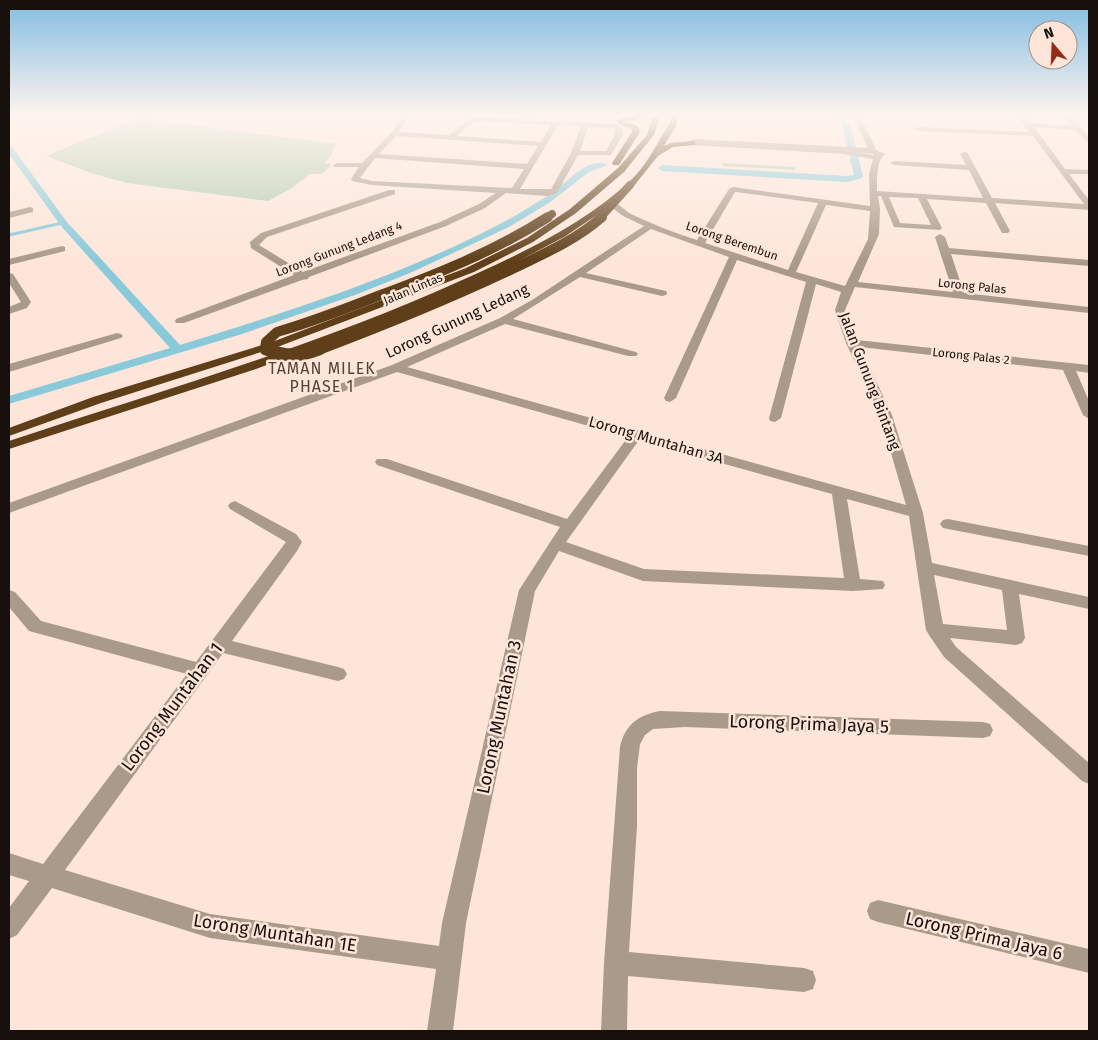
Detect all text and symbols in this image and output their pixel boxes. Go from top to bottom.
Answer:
north arrow [1028,20,1078,70]
text: N [1042,24,1056,43]
street label: Lorong Gunung Ledang 4 [274,218,405,280]
street label: Lorong Berembun [684,219,780,263]
street label: Jalan Lintas [381,270,445,308]
street label: Lorong Palas [937,275,1007,297]
street label: Lorong Gunung Ledang [383,280,532,362]
street label: Jalan Gunung Bintang [835,309,905,453]
street label: Lorong Palas 2 [932,345,1010,367]
district label: TAMAN MILEK PHASE 1 [268,359,376,396]
street label: Lorong Muntahan 3A [587,412,726,468]
street label: Lorong Muntahan 1 [116,638,228,776]
street label: Lorong Muntahan 3 [472,638,526,796]
street label: Lorong Prima Jaya 5 [729,710,889,738]
street label: Lorong Prima Jaya 6 [903,907,1065,965]
street label: Lorong Muntahan 1E [192,909,358,957]

